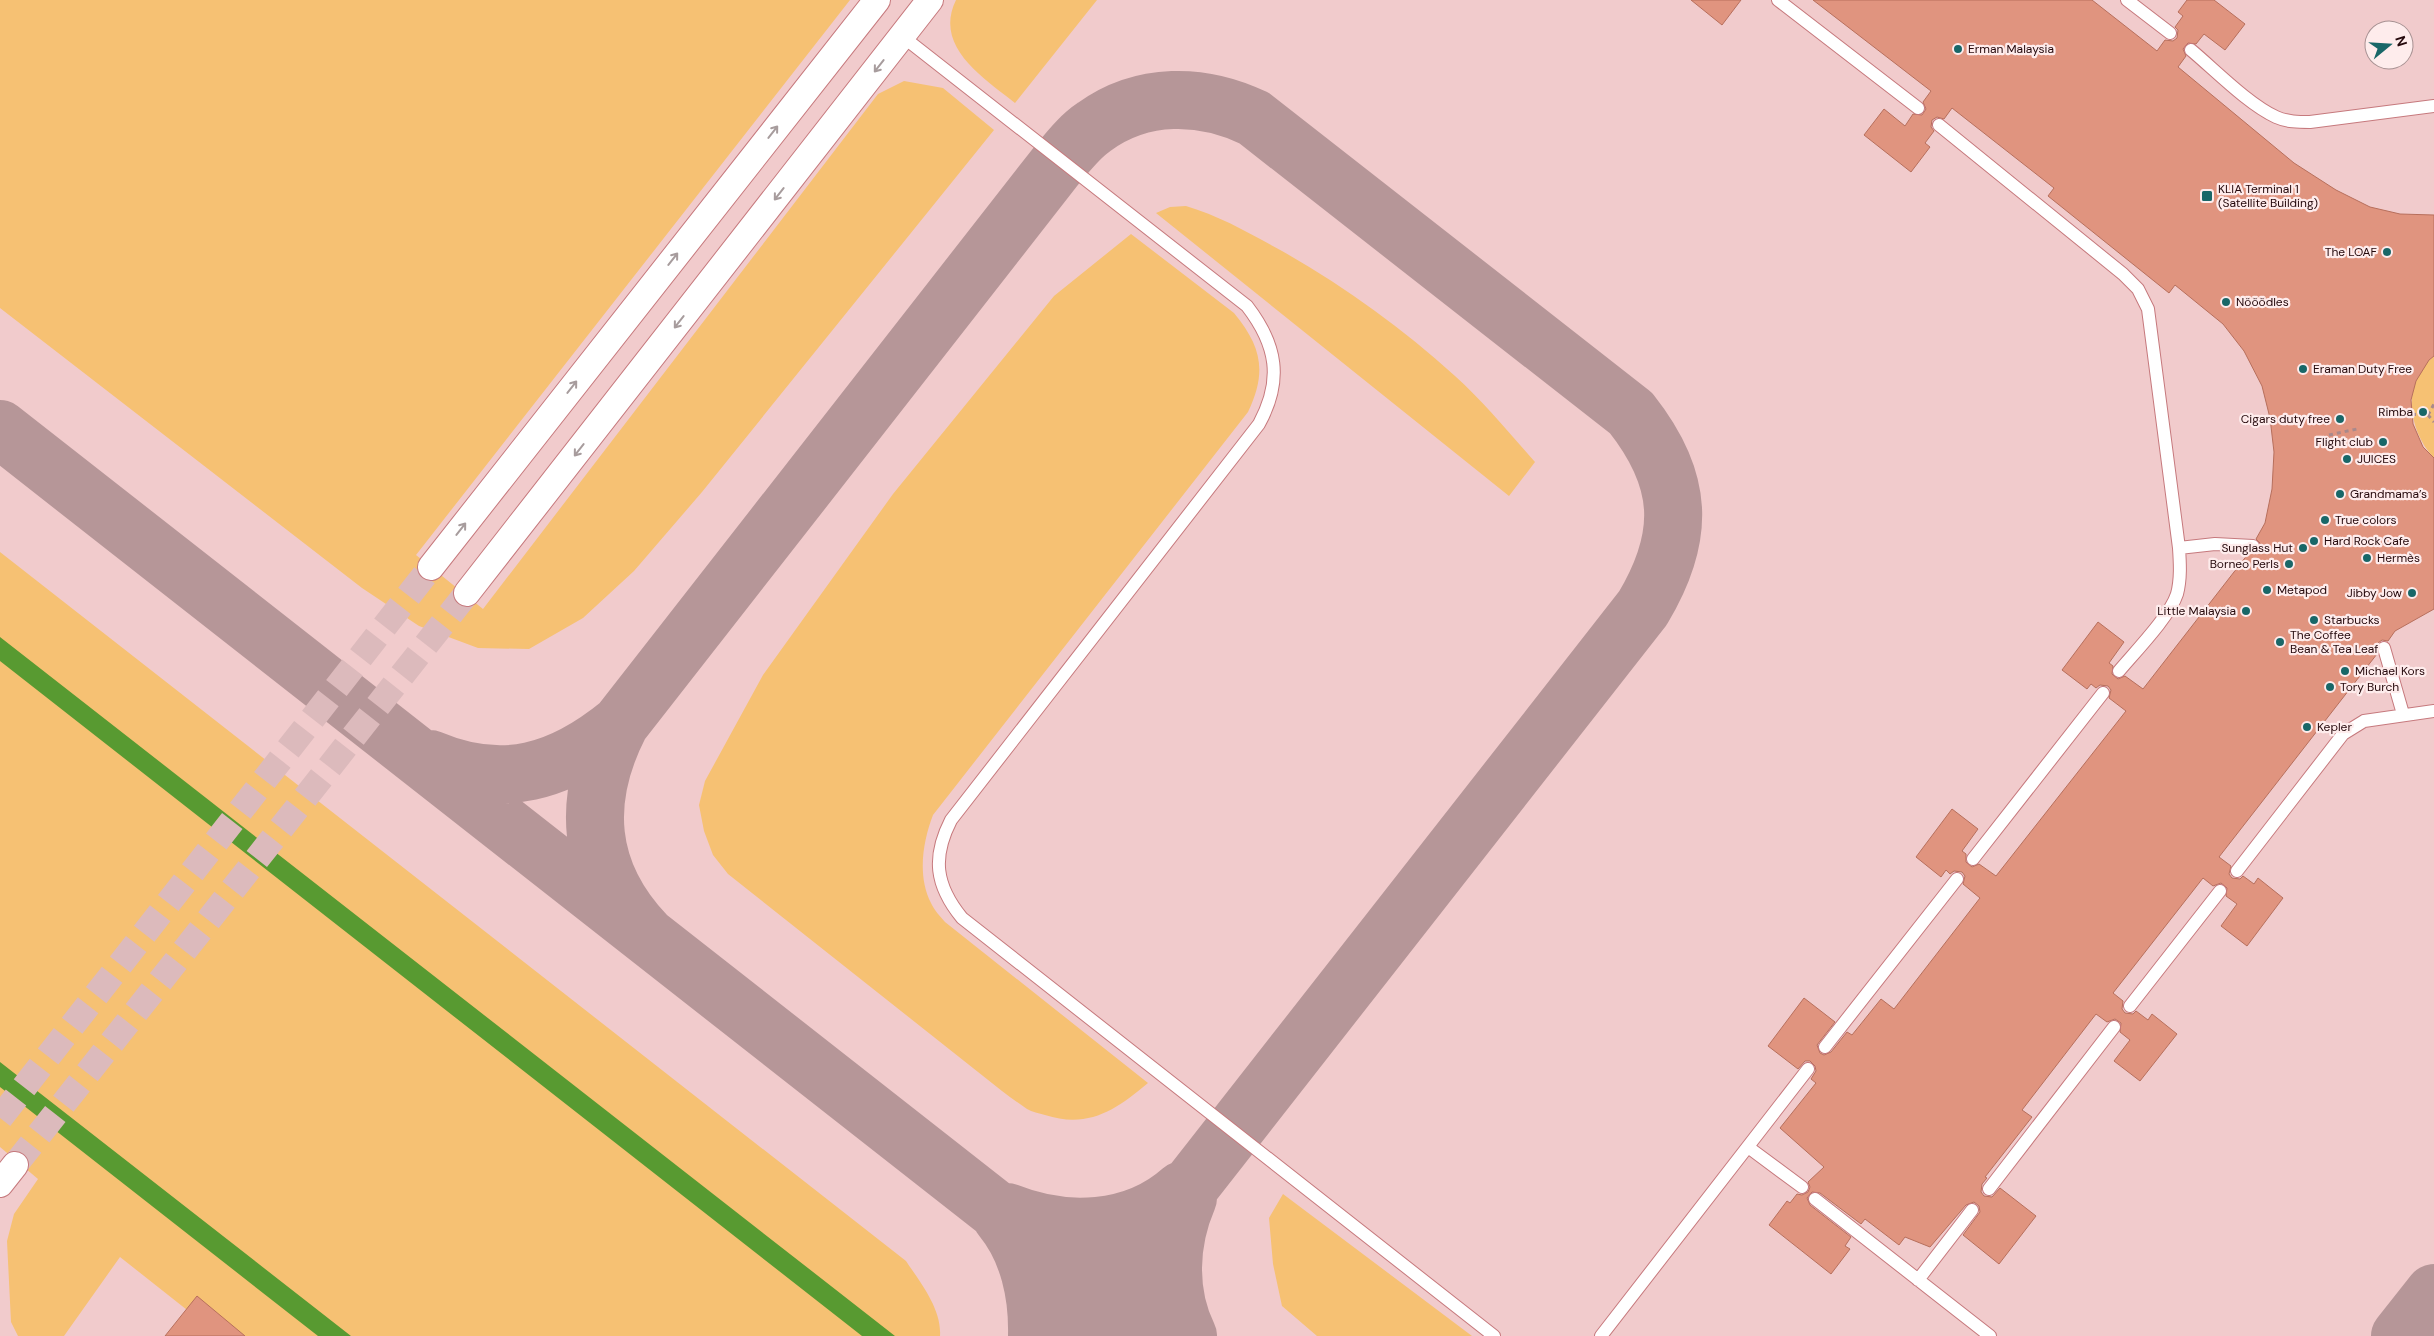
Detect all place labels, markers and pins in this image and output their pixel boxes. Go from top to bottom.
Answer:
place label: Erman Malaysia [1968,41,2054,57]
marker: Erman Malaysia [1952,43,1964,55]
place label: KLIA Terminal 1 (Satellite Building) [2218,181,2318,211]
marker: KLIA Terminal 1 (Satellite Building) [2200,189,2214,203]
place label: The LOAF [2325,244,2378,260]
marker: The LOAF [2381,246,2393,258]
place label: Nööödles [2236,294,2289,310]
marker: Nööödles [2220,296,2232,308]
place label: Eraman Duty Free [2313,361,2412,377]
marker: Eraman Duty Free [2297,363,2309,375]
place label: Rimba [2378,404,2413,420]
marker: Rimba [2417,406,2429,418]
place label: Cigars duty free [2241,411,2330,427]
marker: Cigars duty free [2334,413,2346,425]
place label: Flight club [2316,434,2373,450]
marker: Flight club [2377,436,2389,448]
place label: JUICES [2357,451,2396,467]
marker: JUICES [2341,453,2353,465]
place label: Grandmama’s [2350,486,2427,502]
marker: Grandmama’s [2334,488,2346,500]
place label: True colors [2335,512,2397,528]
marker: True colors [2319,514,2331,526]
place label: Hard Rock Cafe [2324,533,2410,549]
marker: Hard Rock Cafe [2308,535,2320,547]
place label: Sunglass Hut [2221,540,2293,556]
marker: Sunglass Hut [2297,542,2309,554]
place label: Hermès [2377,550,2420,566]
marker: Hermès [2361,552,2373,564]
place label: Borneo Perls [2210,556,2279,572]
marker: Borneo Perls [2283,558,2295,570]
place label: Metapod [2277,582,2327,598]
marker: Metapod [2261,584,2273,596]
place label: Jibby Jow [2347,585,2402,601]
marker: Jibby Jow [2406,587,2418,599]
place label: Little Malaysia [2157,603,2236,619]
marker: Little Malaysia [2240,605,2252,617]
place label: Starbucks [2324,612,2380,628]
marker: Starbucks [2308,614,2320,626]
place label: The Coffee Bean & Tea Leaf [2290,627,2378,657]
marker: The Coffee Bean & Tea Leaf [2274,636,2286,648]
place label: Michael Kors [2355,663,2425,679]
marker: Michael Kors [2339,665,2351,677]
place label: Tory Burch [2340,679,2399,695]
marker: Tory Burch [2324,681,2336,693]
place label: Kepler [2317,719,2352,735]
marker: Kepler [2301,721,2313,733]

